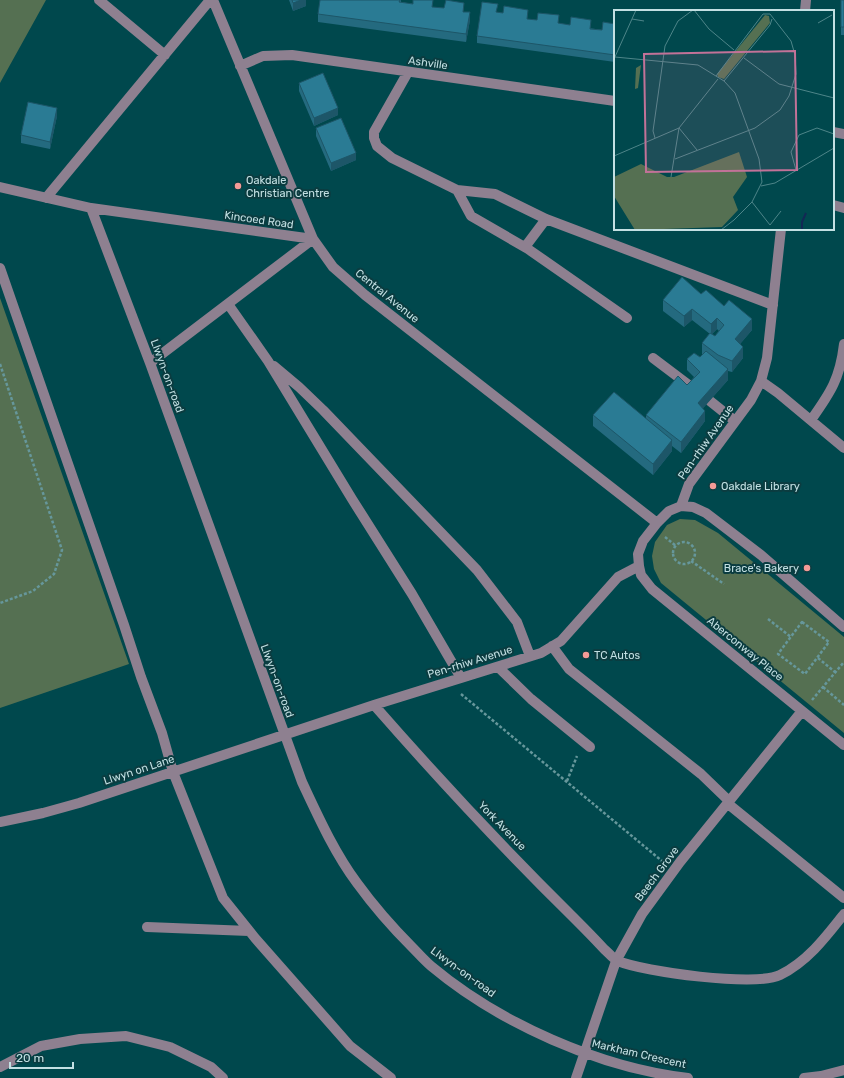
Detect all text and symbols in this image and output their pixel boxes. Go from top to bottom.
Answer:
inset map [614,10,834,230]
street label: Ashville [407,54,449,72]
place label: Oakdale Christian Centre [246,174,329,200]
marker: Oakdale Christian Centre [233,181,243,191]
street label: Kincoed Road [224,209,294,231]
street label: Central Avenue [353,266,421,326]
street label: Llwyn-on-road [148,338,186,414]
street label: Pen-rhiw Avenue [675,402,737,482]
place label: Oakdale Library [721,480,800,493]
marker: Oakdale Library [708,481,718,491]
place label: Brace's Bakery [724,562,799,575]
marker: Brace's Bakery [802,563,812,573]
street label: Aberconway Place [704,614,786,684]
street label: Llwyn-on-road [258,643,296,719]
street label: Pen-rhiw Avenue [426,643,514,681]
place label: TC Autos [594,649,640,662]
marker: TC Autos [581,650,591,660]
street label: Llwyn on Lane [102,752,176,788]
street label: York Avenue [475,799,529,853]
street label: Beech Grove [632,844,682,904]
street label: Llwyn-on-road [428,944,498,1000]
street label: Markham Crescent [591,1037,688,1071]
scale bar [10,1044,73,1070]
text: 20 m [16,1051,44,1065]

